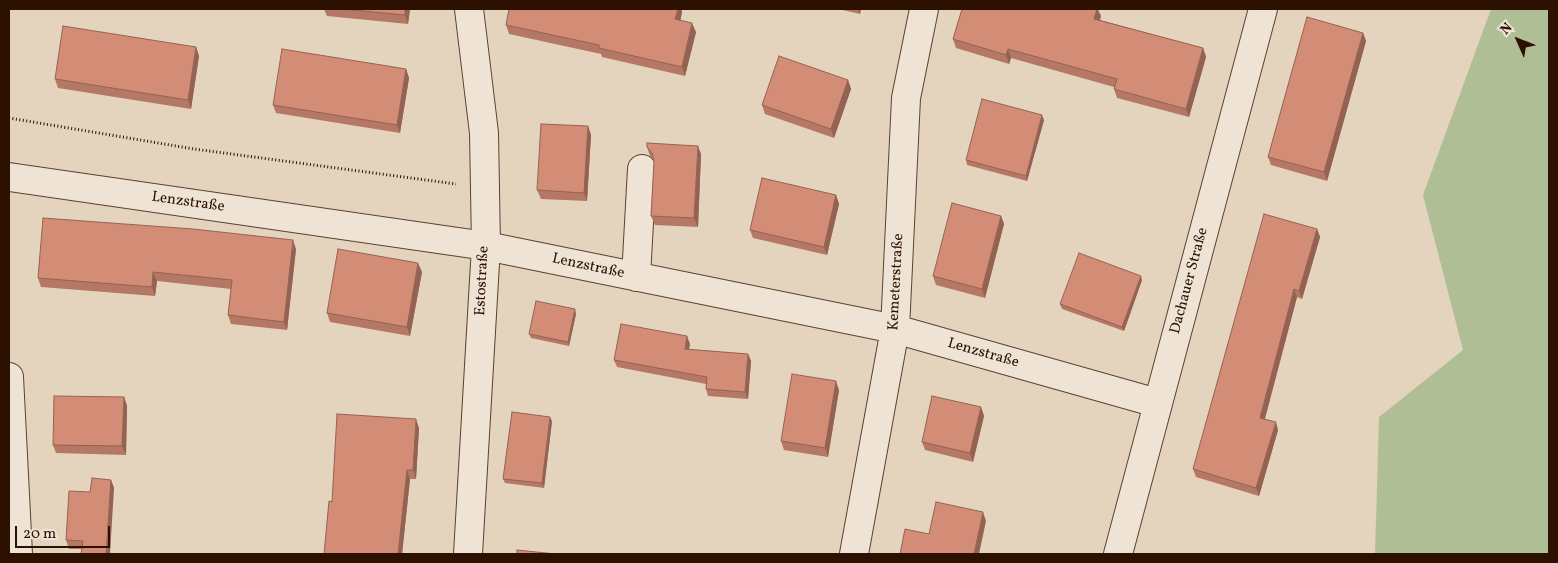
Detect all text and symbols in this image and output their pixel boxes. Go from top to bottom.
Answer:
north arrow [1493,15,1543,65]
text: N [1496,19,1517,39]
street label: Lenzstraße [150,189,226,217]
street label: Dachauer Straße [1167,226,1213,336]
street label: Kemeterstraße [885,233,909,331]
street label: Estostraße [472,246,494,316]
street label: Lenzstraße [550,251,626,283]
street label: Lenzstraße [945,335,1021,373]
scale bar [18,516,112,548]
text: 20 m [23,524,56,545]

